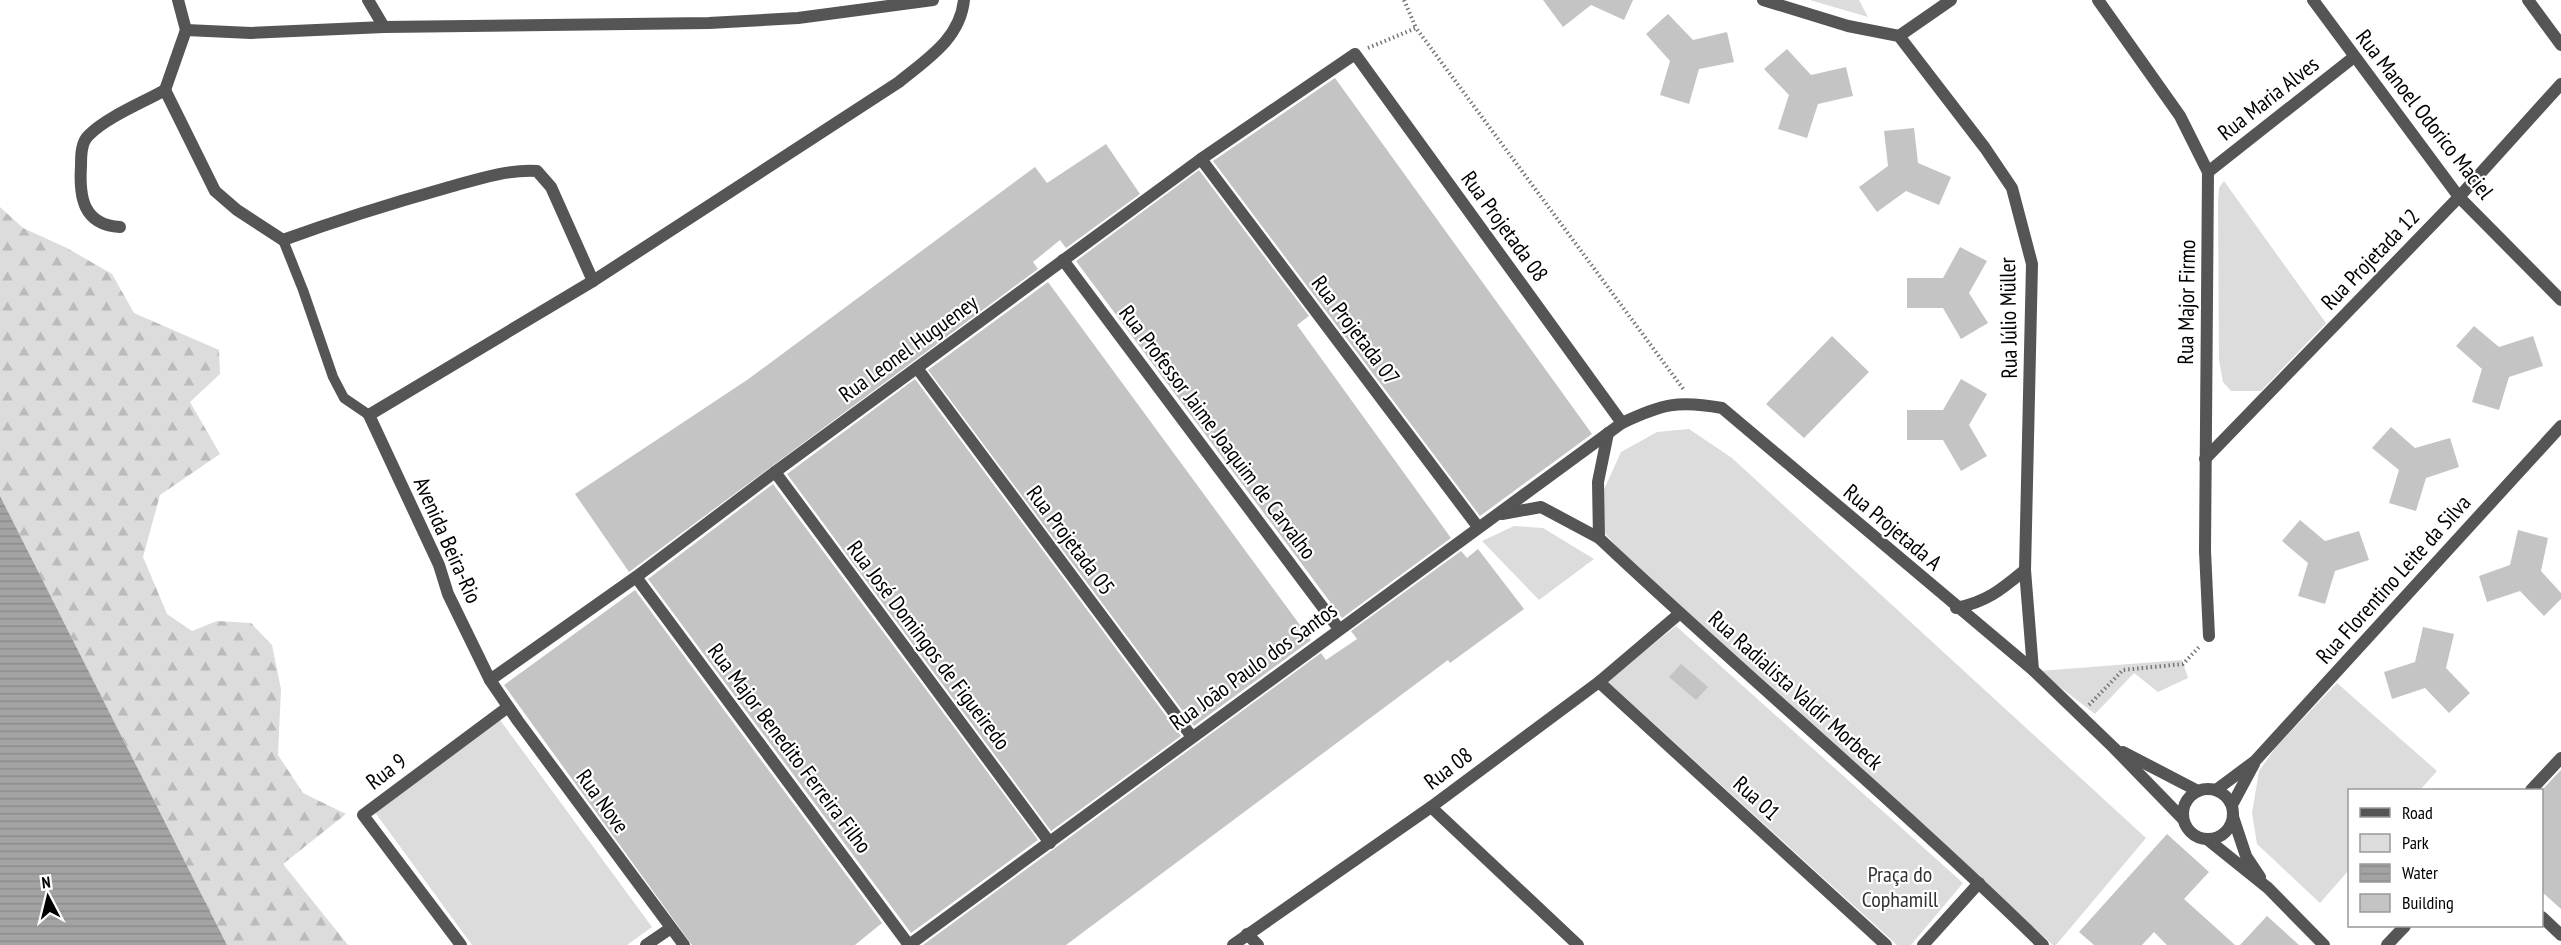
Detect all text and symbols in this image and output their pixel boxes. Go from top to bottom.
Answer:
street label: Rua Manoel Odorico Maciel [2350,24,2500,205]
street label: Rua Maria Alves [2212,50,2324,146]
street label: Rua Projetada 08 [1455,165,1555,287]
street label: Rua Projetada 12 [2315,203,2425,315]
street label: Rua Major Firmo [2171,239,2201,365]
street label: Rua Júlio Müller [1993,257,2023,379]
street label: Rua Projetada 07 [1306,270,1406,390]
street label: Rua Leonel Hugueney [833,288,983,408]
street label: Rua Professor Jaime Joaquim de Carvalho [1113,299,1323,565]
street label: Avenida Beira-Rio [408,473,488,607]
street label: Rua Projetada A [1838,478,1948,577]
street label: Rua Projetada 05 [1021,480,1121,600]
street label: Rua Florentino Leite da Silva [2310,489,2476,669]
street label: Rua José Domingos de Figueiredo [841,535,1017,755]
street label: Rua João Paulo dos Santos [1164,596,1342,736]
street label: Rua Radialista Valdir Morbeck [1703,604,1889,776]
street label: Rua Major Benedito Ferreira Filho [702,638,878,858]
street label: Rua 08 [1418,741,1478,795]
street label: Rua 9 [360,747,412,795]
street label: Rua Nove [570,764,636,838]
street label: Rua 01 [1728,770,1786,826]
legend [2348,789,2543,927]
text: Road [2402,801,2433,824]
text: Park [2402,831,2429,854]
park label: Praça do Cophamill [1862,860,1939,913]
text: Water [2402,861,2438,884]
north arrow [18,867,78,927]
text: N [41,872,52,893]
text: Building [2402,891,2454,914]

